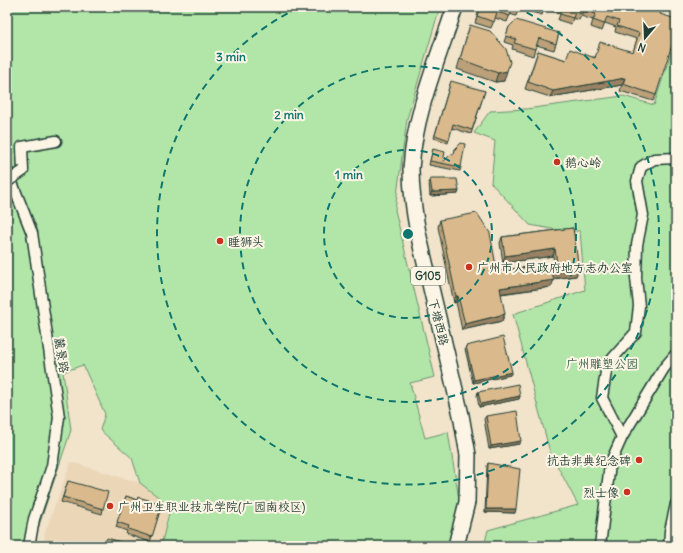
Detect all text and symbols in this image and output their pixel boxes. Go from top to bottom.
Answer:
north arrow [625,18,665,58]
text: N [636,40,648,55]
text: 3 min [216,49,246,64]
text: 2 min [274,107,304,122]
place label: 鹅心岭 [565,155,602,170]
marker: 鹅心岭 [552,157,562,167]
text: 1 min [335,167,363,182]
centre of rings [401,227,415,241]
place label: 睡狮头 [228,234,264,249]
marker: 睡狮头 [215,236,225,246]
place label: 广州市人民政府地方志办公室 [477,260,633,275]
marker: 广州市人民政府地方志办公室 [464,262,474,272]
road number: G105 [411,267,445,285]
street label: 下塘西路 [426,297,452,347]
street label: 麓景路 [52,336,72,374]
park label: 广州雕塑公园 [566,356,638,371]
place label: 抗击非典纪念碑 [547,453,631,468]
marker: 抗击非典纪念碑 [634,455,644,465]
place label: 烈士像 [583,485,619,500]
marker: 烈士像 [622,487,632,497]
place label: 广州卫生职业技术学院(广园南校区) [118,499,306,514]
marker: 广州卫生职业技术学院(广园南校区) [105,501,115,511]

